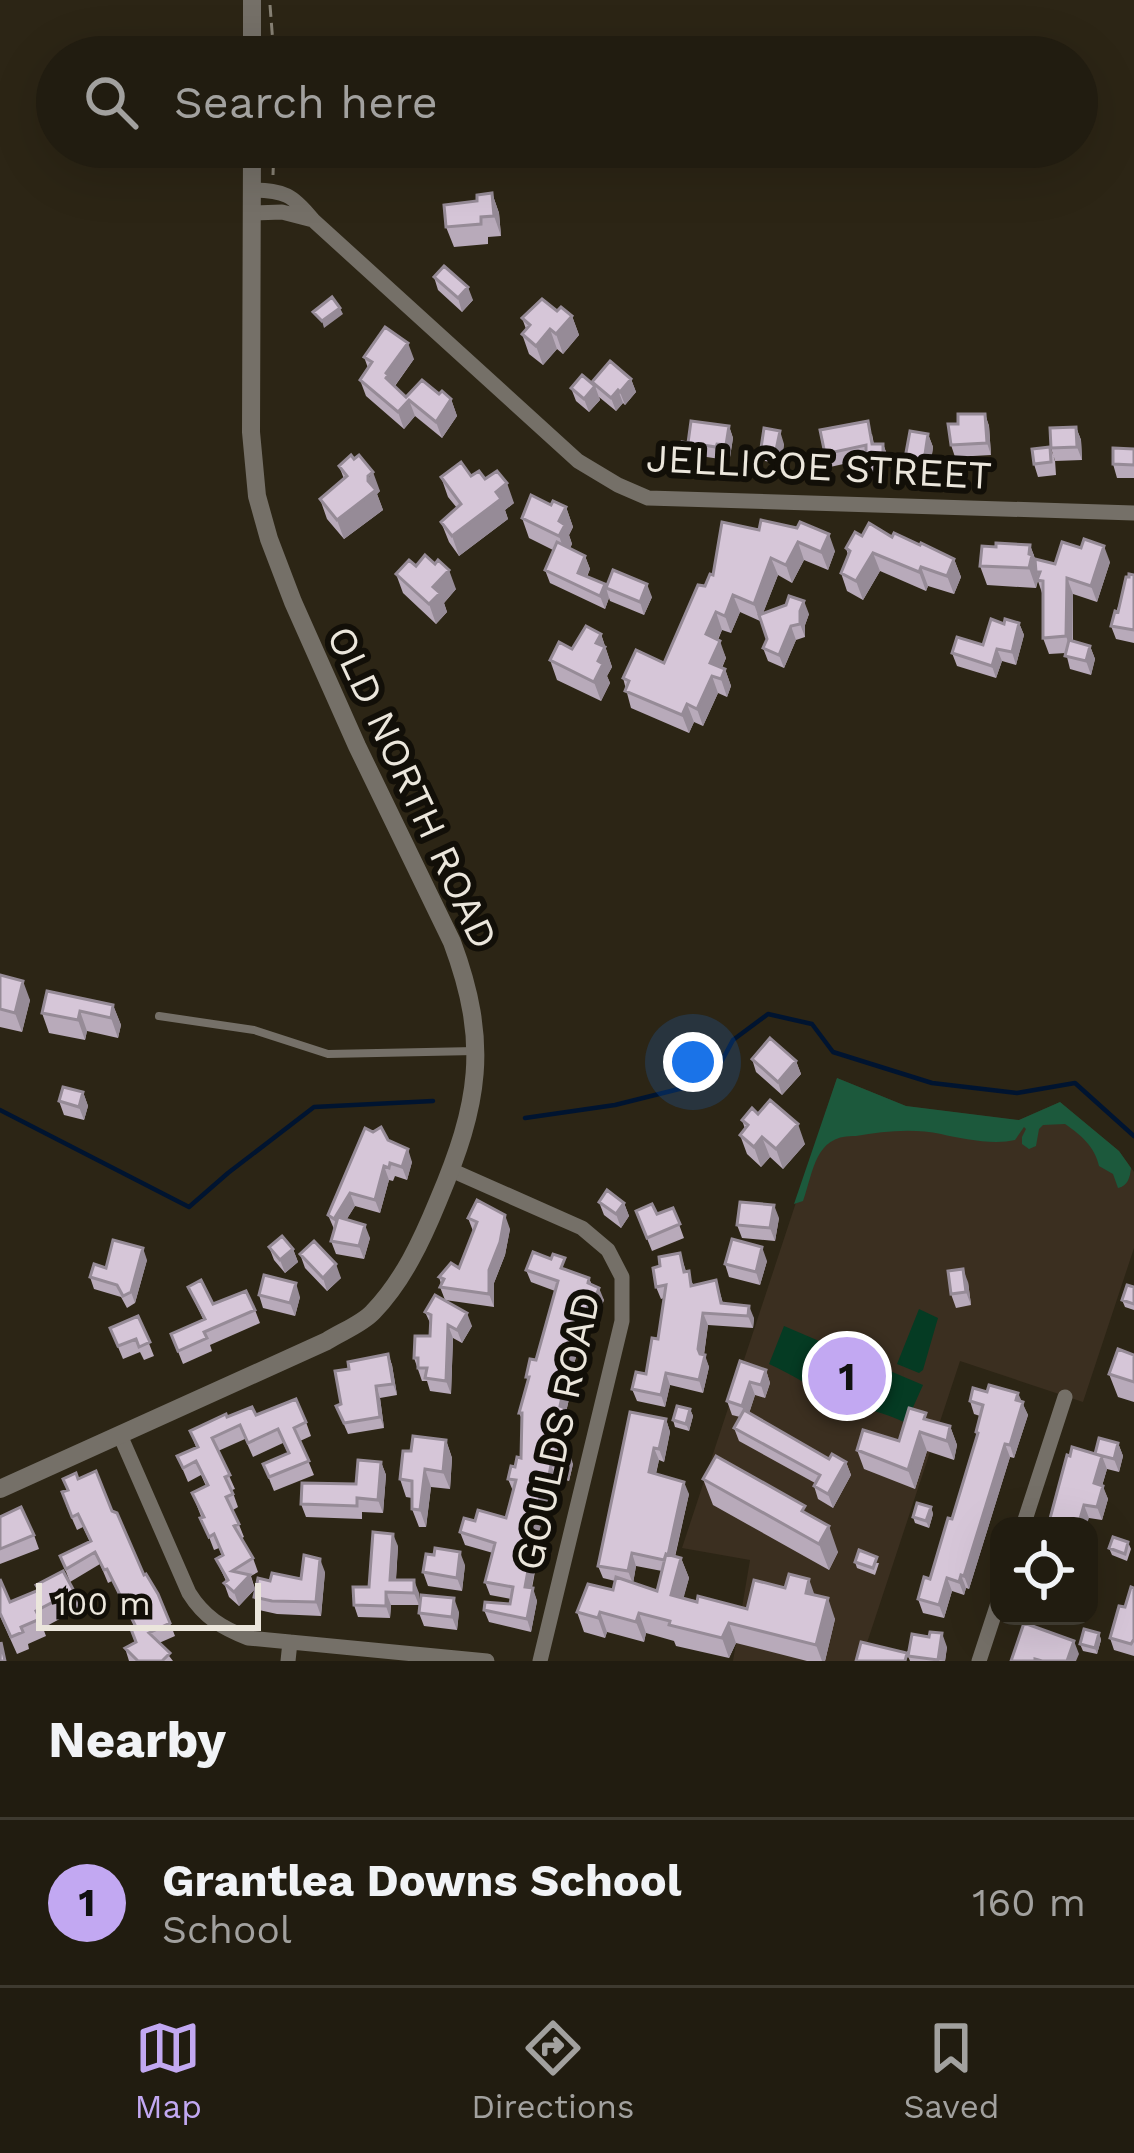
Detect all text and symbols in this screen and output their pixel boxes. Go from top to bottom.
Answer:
search box [36,36,1098,168]
icon: search [78,69,144,135]
text: Search here [174,76,438,129]
street label: JELLICOE STREET [645,435,993,498]
street label: OLD NORTH ROAD [318,619,507,955]
your location [663,1032,723,1092]
street label: GOULDS ROAD [506,1288,609,1574]
pin: 1 [808,1331,886,1421]
map controls [990,1517,1098,1625]
button: locate [990,1517,1098,1625]
scale bar [36,1577,261,1630]
text: 100 m [54,1584,151,1623]
text: Nearby [48,1710,226,1769]
text: Grantlea Downs School [162,1854,681,1907]
text: 1 [79,1880,95,1925]
text: 160 m [972,1880,1086,1925]
text: School [162,1907,292,1952]
tab: Map [135,2015,202,2126]
tab: Directions [471,2015,634,2126]
tab: Saved [904,2015,999,2126]

